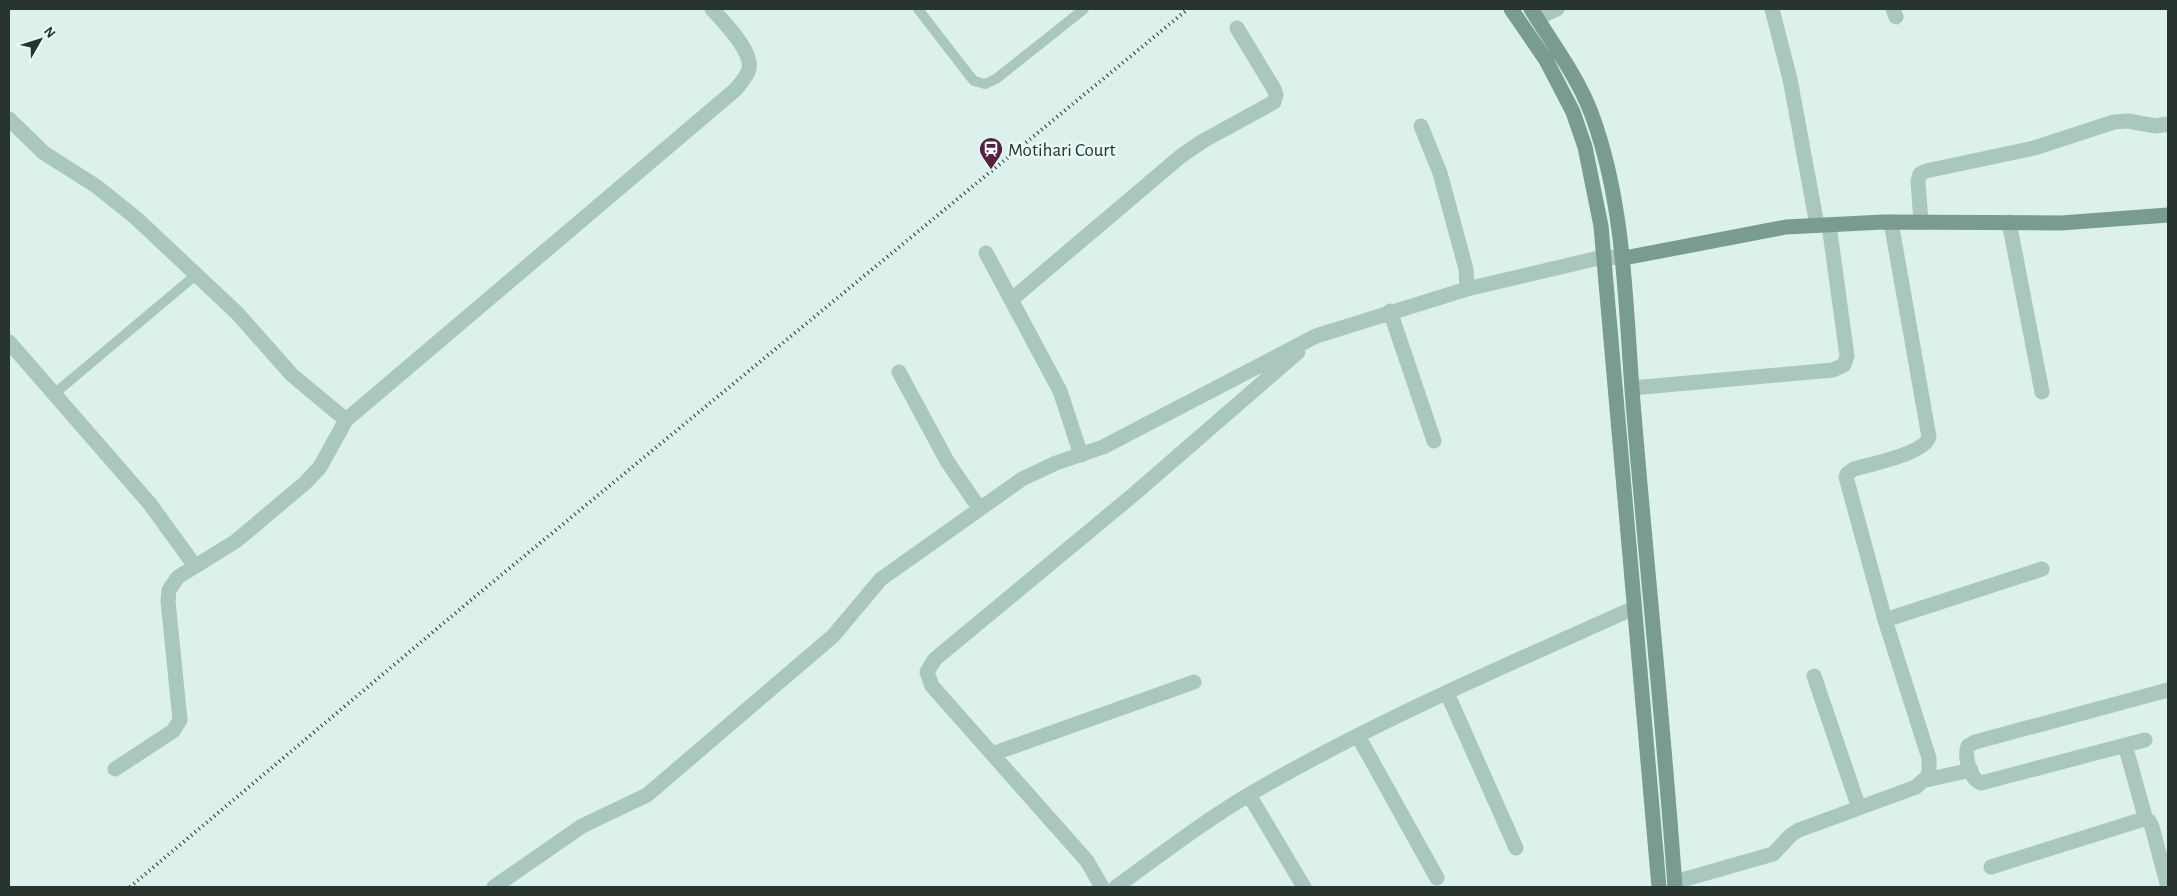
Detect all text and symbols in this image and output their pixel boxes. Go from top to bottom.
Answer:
north arrow [15,15,65,65]
text: N [41,24,58,41]
station icon: Motihari Court [978,136,1004,170]
place label: Motihari Court [1008,141,1115,160]

